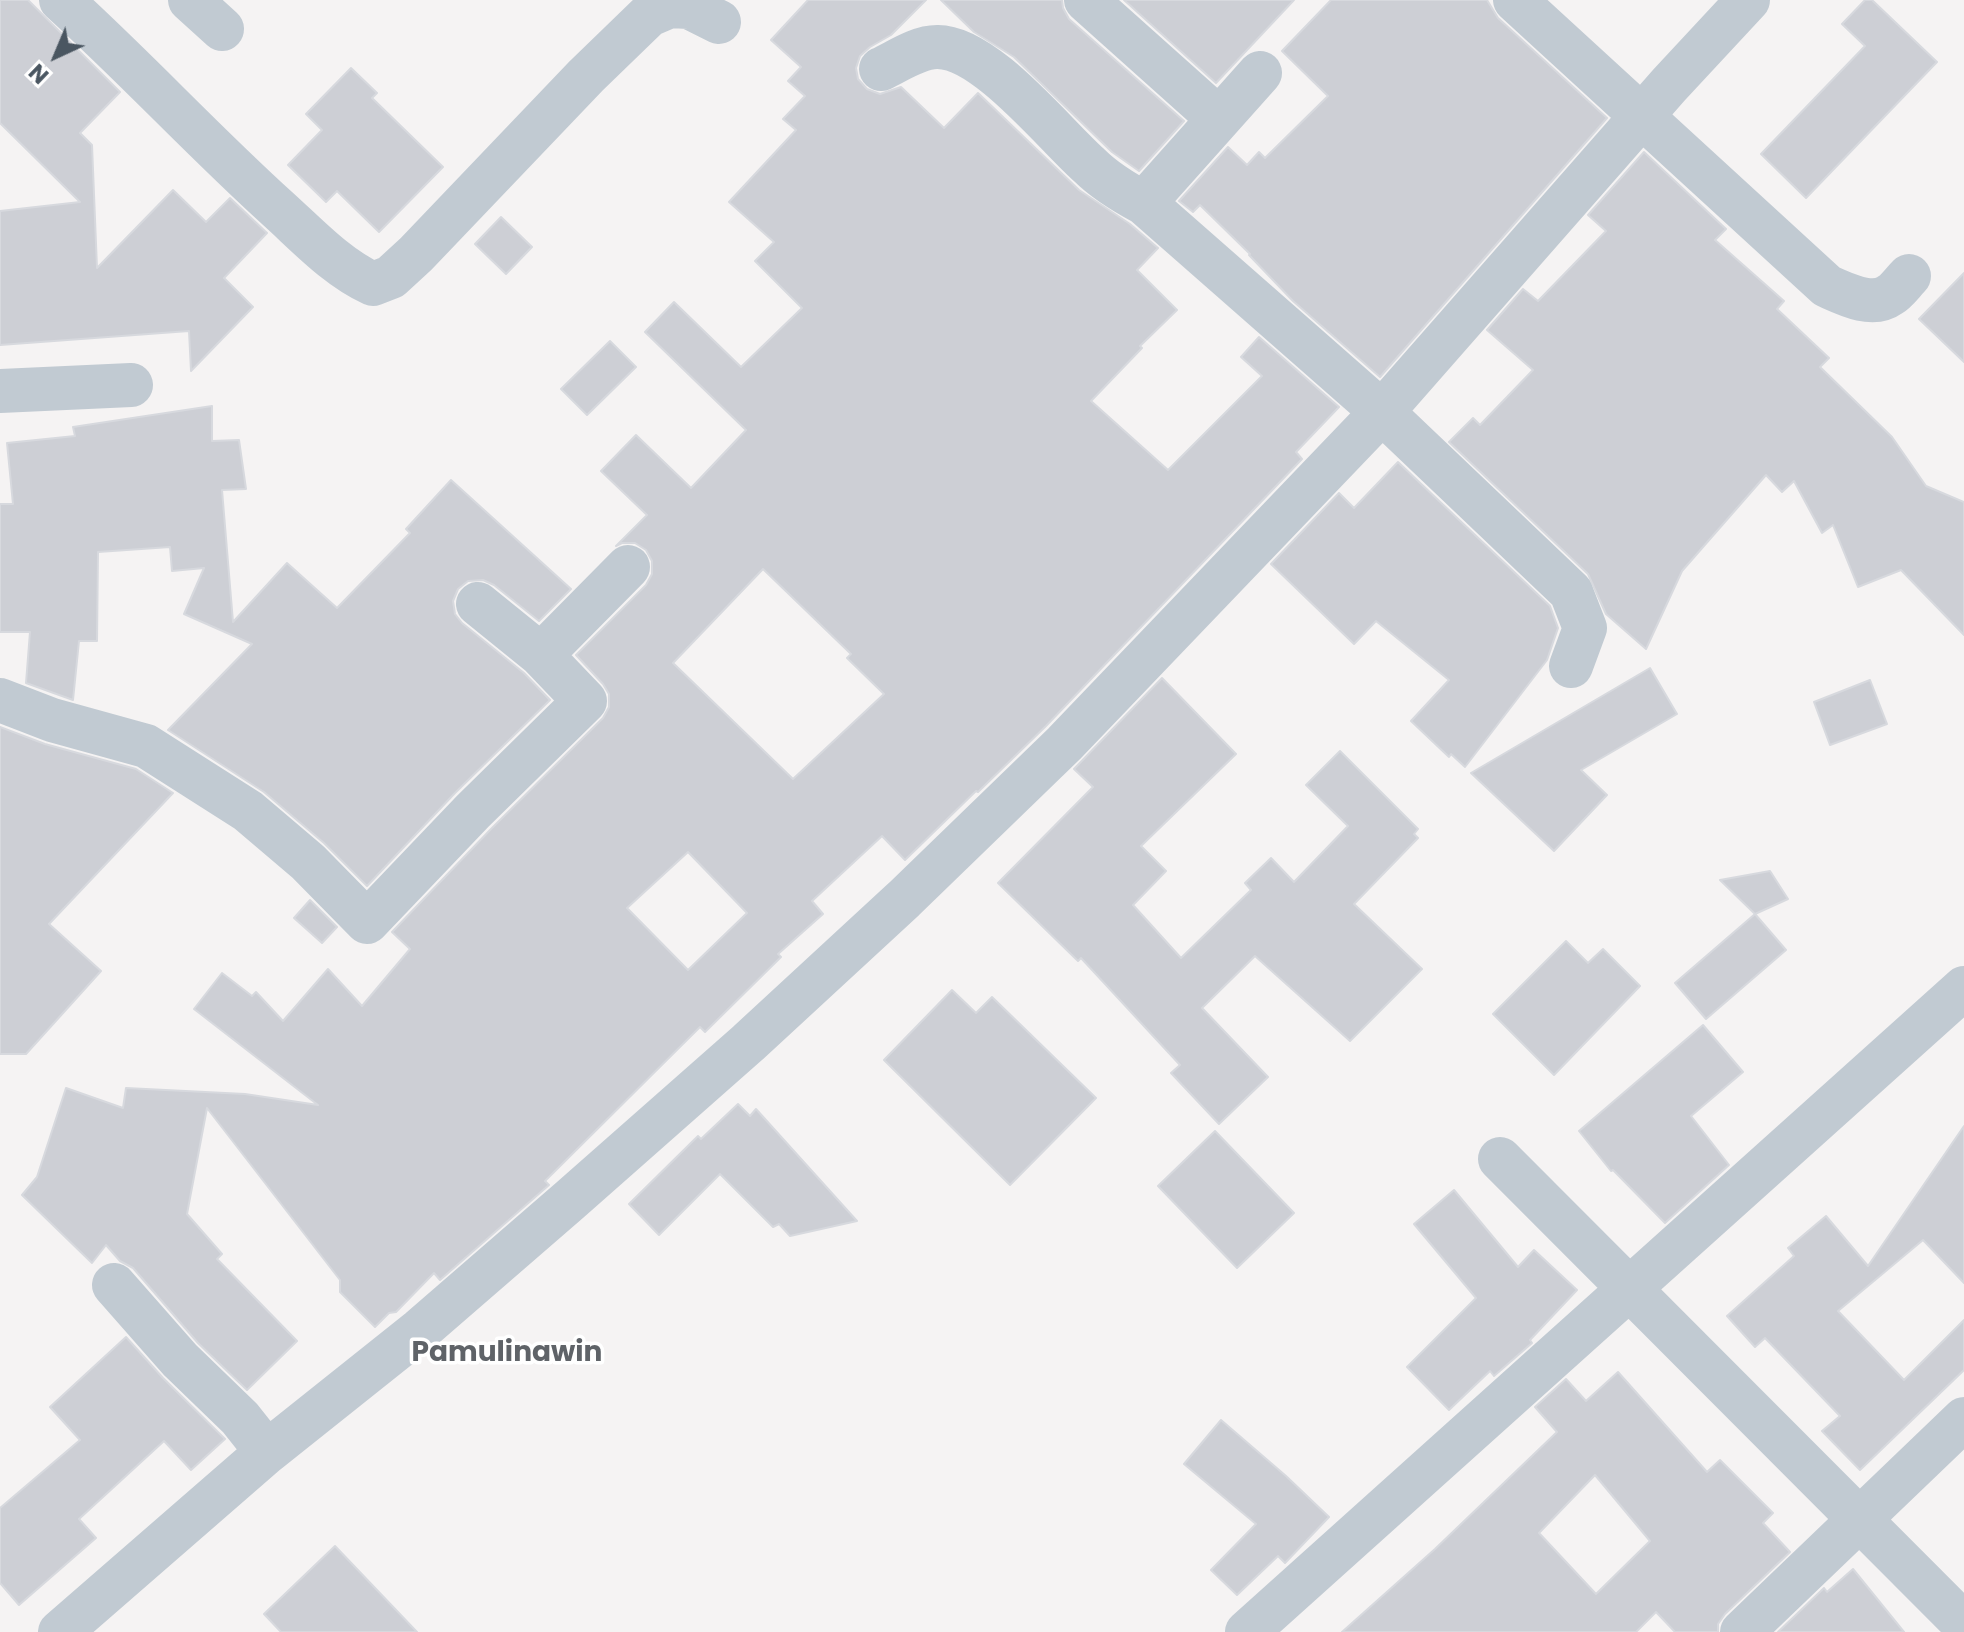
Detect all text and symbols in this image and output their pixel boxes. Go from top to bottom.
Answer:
north arrow [16,16,96,96]
text: N [22,57,56,91]
district label: Pamulinawin [412,1337,602,1371]

